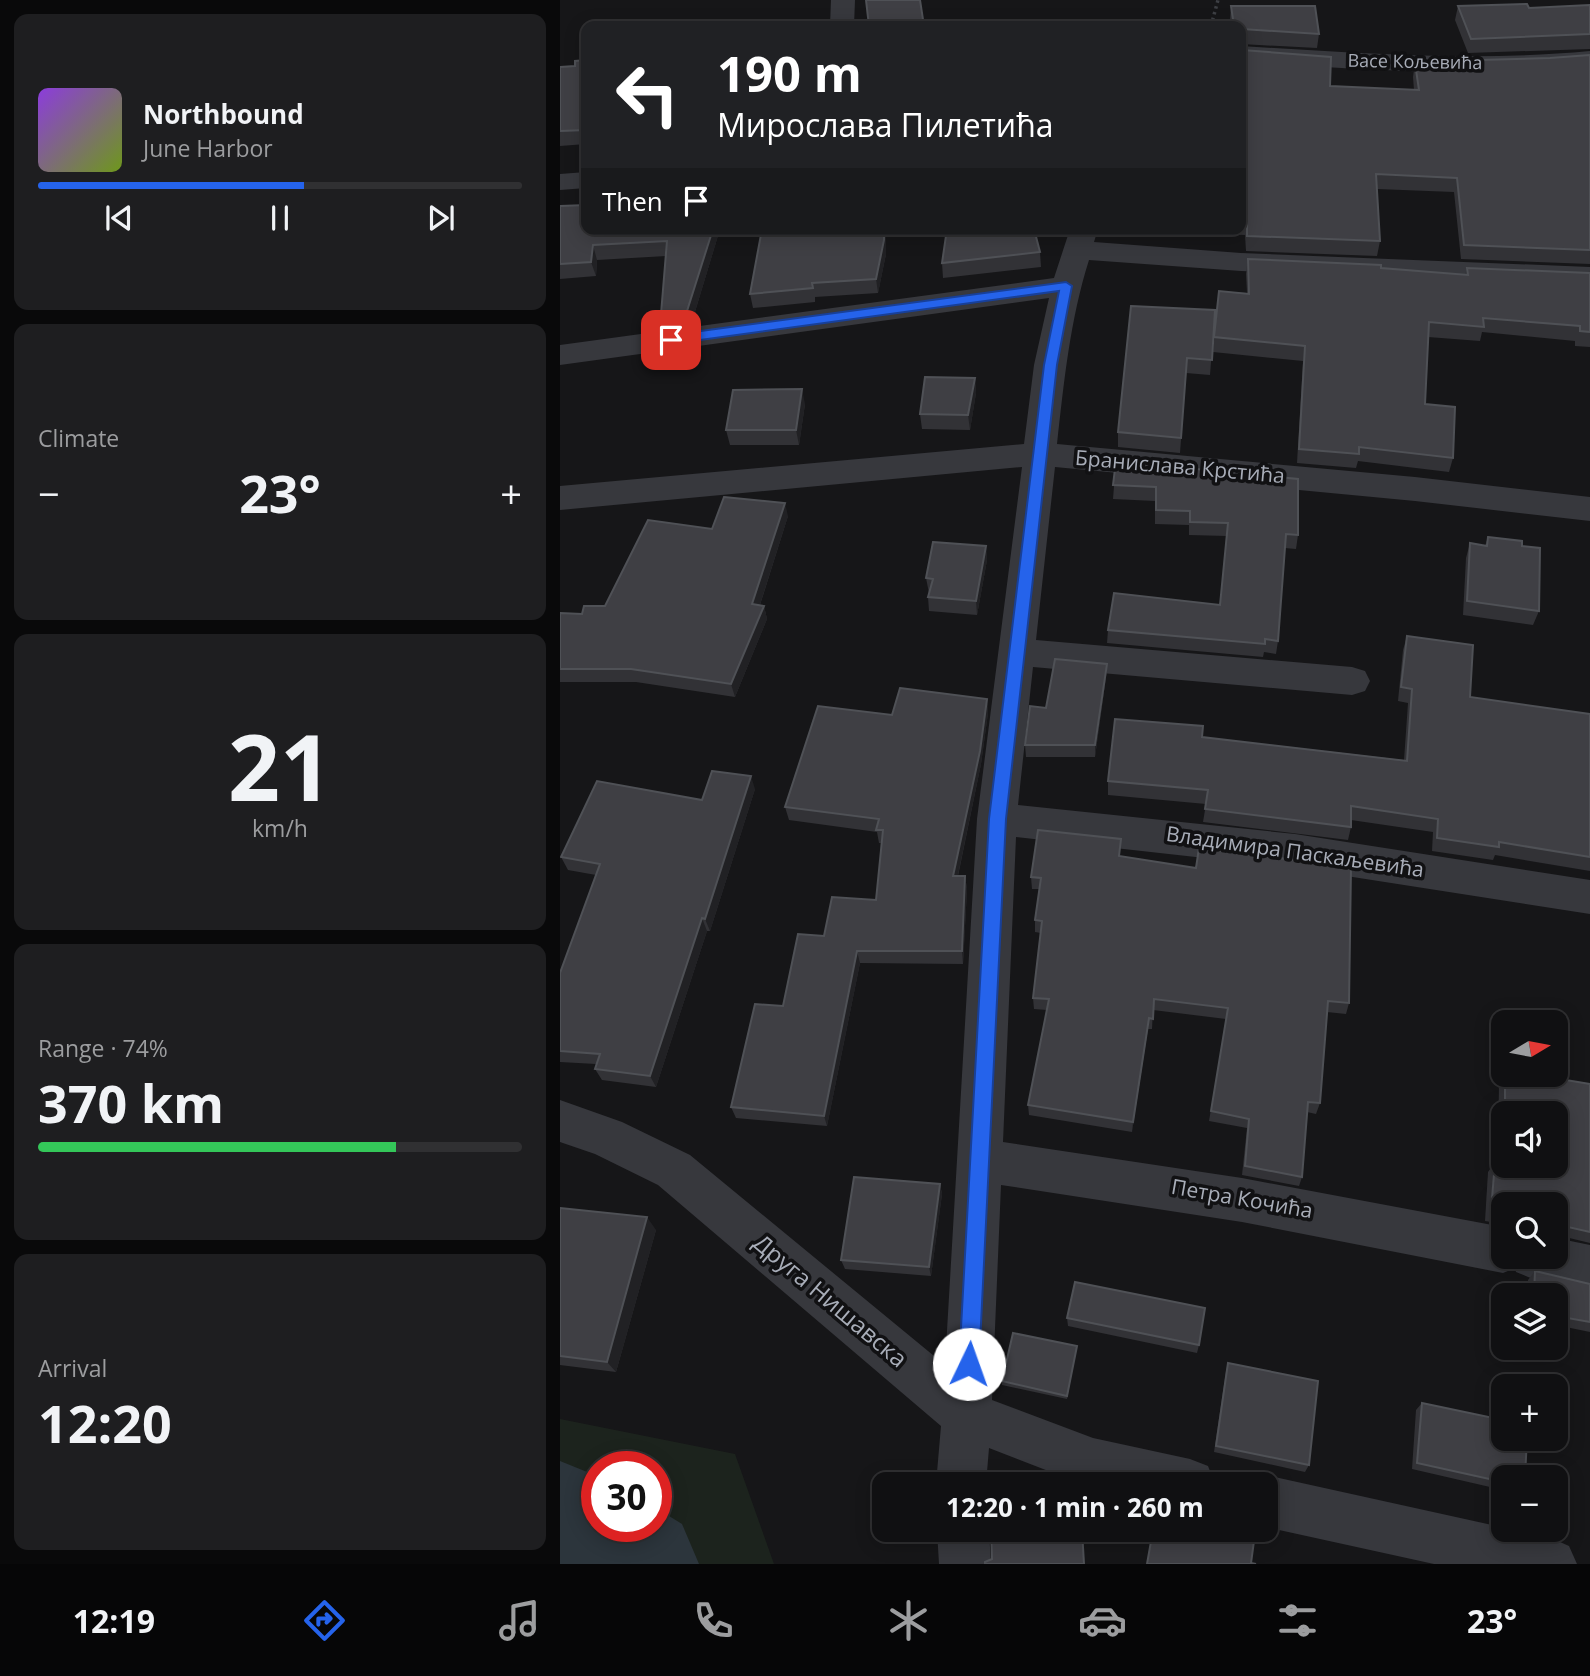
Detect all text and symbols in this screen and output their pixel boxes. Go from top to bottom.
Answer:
text: 190 m [717,40,862,106]
street label: Васе Кољевића [1347,48,1483,74]
icon: left [602,49,693,140]
text: Northbound [143,96,304,132]
text: Мирослава Пилетића [717,103,1054,146]
text: June Harbor [143,132,273,164]
icon: arrive [677,182,715,220]
text: Then [602,183,663,219]
icon: previous [100,199,138,237]
icon: pause [261,199,299,237]
icon: next [422,199,460,237]
pin [641,310,701,370]
icon: arrive [652,321,690,359]
text: Climate [38,422,119,454]
street label: Бранислава Крстића [1074,443,1286,489]
text: 23° [239,457,321,528]
text: − [38,467,60,519]
text: + [500,467,522,519]
text: 21 [228,704,332,828]
text: km/h [252,812,308,844]
street label: Владимира Паскаљевића [1164,819,1426,883]
north arrow [1491,1010,1568,1087]
map controls [1491,1010,1568,1542]
text: Range · 74% [38,1032,168,1064]
text: 370 km [38,1067,224,1138]
button: sound [1491,1101,1568,1178]
street label: Петра Кочића [1169,1172,1315,1224]
button: search [1491,1192,1568,1269]
street label: Друга Нишавска [747,1226,915,1374]
button: layers [1491,1283,1568,1360]
position arrow [932,1327,1006,1401]
text: Arrival [38,1352,107,1384]
button: + [1491,1374,1568,1451]
text: 12:20 [38,1387,172,1458]
speed limit sign: 30 [581,1451,672,1542]
button: − [1491,1465,1568,1542]
text: 12:20 · 1 min · 260 m [946,1489,1204,1525]
icon: directions [300,1596,349,1645]
icon: music [495,1596,544,1645]
icon: phone [689,1596,738,1645]
icon: climate [884,1596,933,1645]
icon: car [1078,1596,1127,1645]
icon: filters [1273,1596,1322,1645]
text: 12:19 [73,1599,155,1642]
text: 23° [1467,1599,1517,1642]

